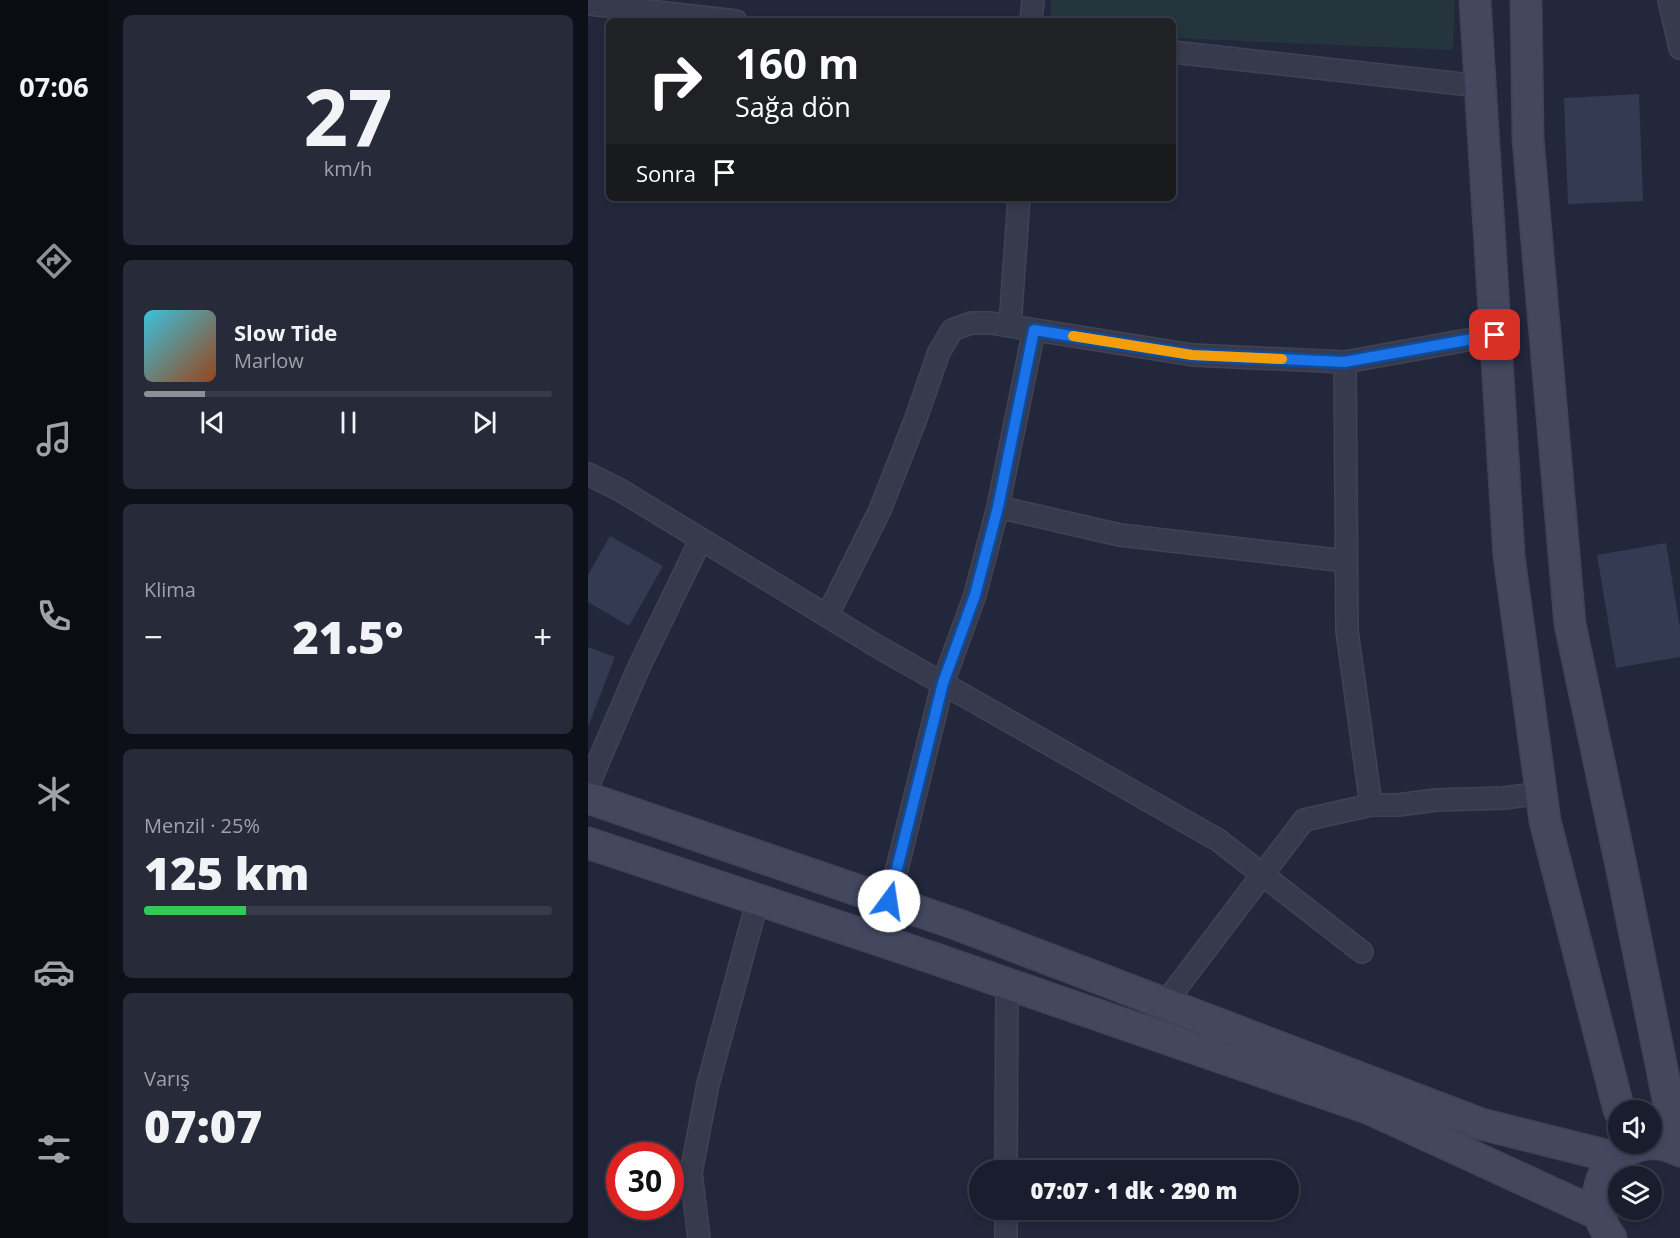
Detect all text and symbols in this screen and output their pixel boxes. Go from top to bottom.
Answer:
text: 160 m [735,34,859,91]
icon: right [636,42,714,120]
text: 27 [303,63,393,169]
text: 07:06 [19,68,89,105]
text: Sağa dön [735,88,851,125]
text: km/h [324,155,372,182]
icon: arrive [708,156,741,189]
text: Sonra [636,158,696,188]
icon: directions [33,240,75,282]
pin [1469,309,1520,360]
text: Slow Tide [234,317,337,347]
icon: arrive [1478,318,1511,351]
text: Marlow [234,347,304,374]
icon: previous [196,406,229,439]
icon: pause [332,406,365,439]
icon: next [468,406,501,439]
icon: music [33,418,75,460]
text: Klima [144,576,196,603]
icon: phone [33,595,75,637]
text: 21.5° [292,606,404,667]
text: − [144,614,163,659]
text: + [533,614,552,659]
icon: climate [33,773,75,815]
text: Menzil · 25% [144,812,260,839]
text: 125 km [144,842,309,903]
position arrow [857,869,921,933]
icon: car [33,951,75,993]
text: Varış [144,1065,190,1092]
text: 07:07 [144,1095,262,1156]
map controls [1608,1100,1662,1220]
button: sound [1608,1100,1662,1154]
icon: filters [33,1128,75,1170]
speed limit sign: 30 [606,1142,684,1220]
button: layers [1608,1166,1662,1220]
text: 07:07 · 1 dk · 290 m [1030,1175,1238,1205]

